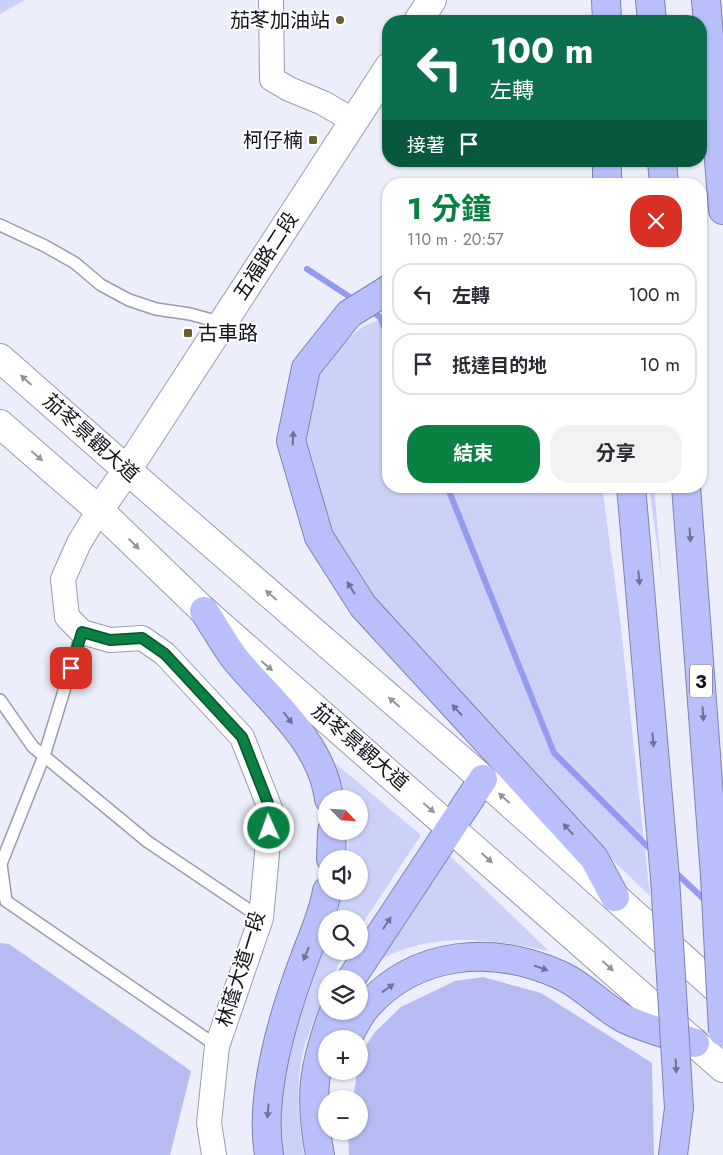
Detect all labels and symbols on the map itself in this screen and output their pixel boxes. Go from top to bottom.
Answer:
place label: 茄苳加油站 [230,6,330,35]
marker: 茄苳加油站 [334,14,346,26]
place label: 柯仔楠 [243,126,303,155]
marker: 柯仔楠 [307,134,319,146]
street label: 五福路二段 [227,206,305,306]
place label: 古車路 [198,319,258,348]
marker: 古車路 [182,327,194,339]
one-way arrow [19,374,32,385]
street label: 茄苳景觀大道 [37,387,145,489]
one-way arrow [289,430,297,446]
one-way arrow [30,450,42,462]
one-way arrow [686,527,694,543]
one-way arrow [128,538,140,550]
one-way arrow [635,570,643,586]
one-way arrow [346,581,355,594]
one-way arrow [265,590,277,601]
pin [50,647,92,689]
one-way arrow [261,660,273,672]
road number: 3 [690,664,712,698]
one-way arrow [387,696,400,707]
street label: 茄苳景觀大道 [305,697,415,797]
one-way arrow [451,704,463,716]
one-way arrow [699,707,707,723]
one-way arrow [282,712,293,725]
one-way arrow [649,732,657,748]
north arrow [318,790,368,840]
one-way arrow [499,792,511,804]
position arrow [242,801,294,853]
one-way arrow [423,802,436,813]
one-way arrow [562,823,574,835]
one-way arrow [480,853,493,864]
street label: 林蔭大道一段 [210,907,272,1031]
one-way arrow [382,916,392,930]
one-way arrow [302,947,310,961]
one-way arrow [602,960,614,972]
one-way arrow [534,965,549,972]
one-way arrow [381,983,395,993]
one-way arrow [673,1058,681,1074]
one-way arrow [263,1104,271,1120]

